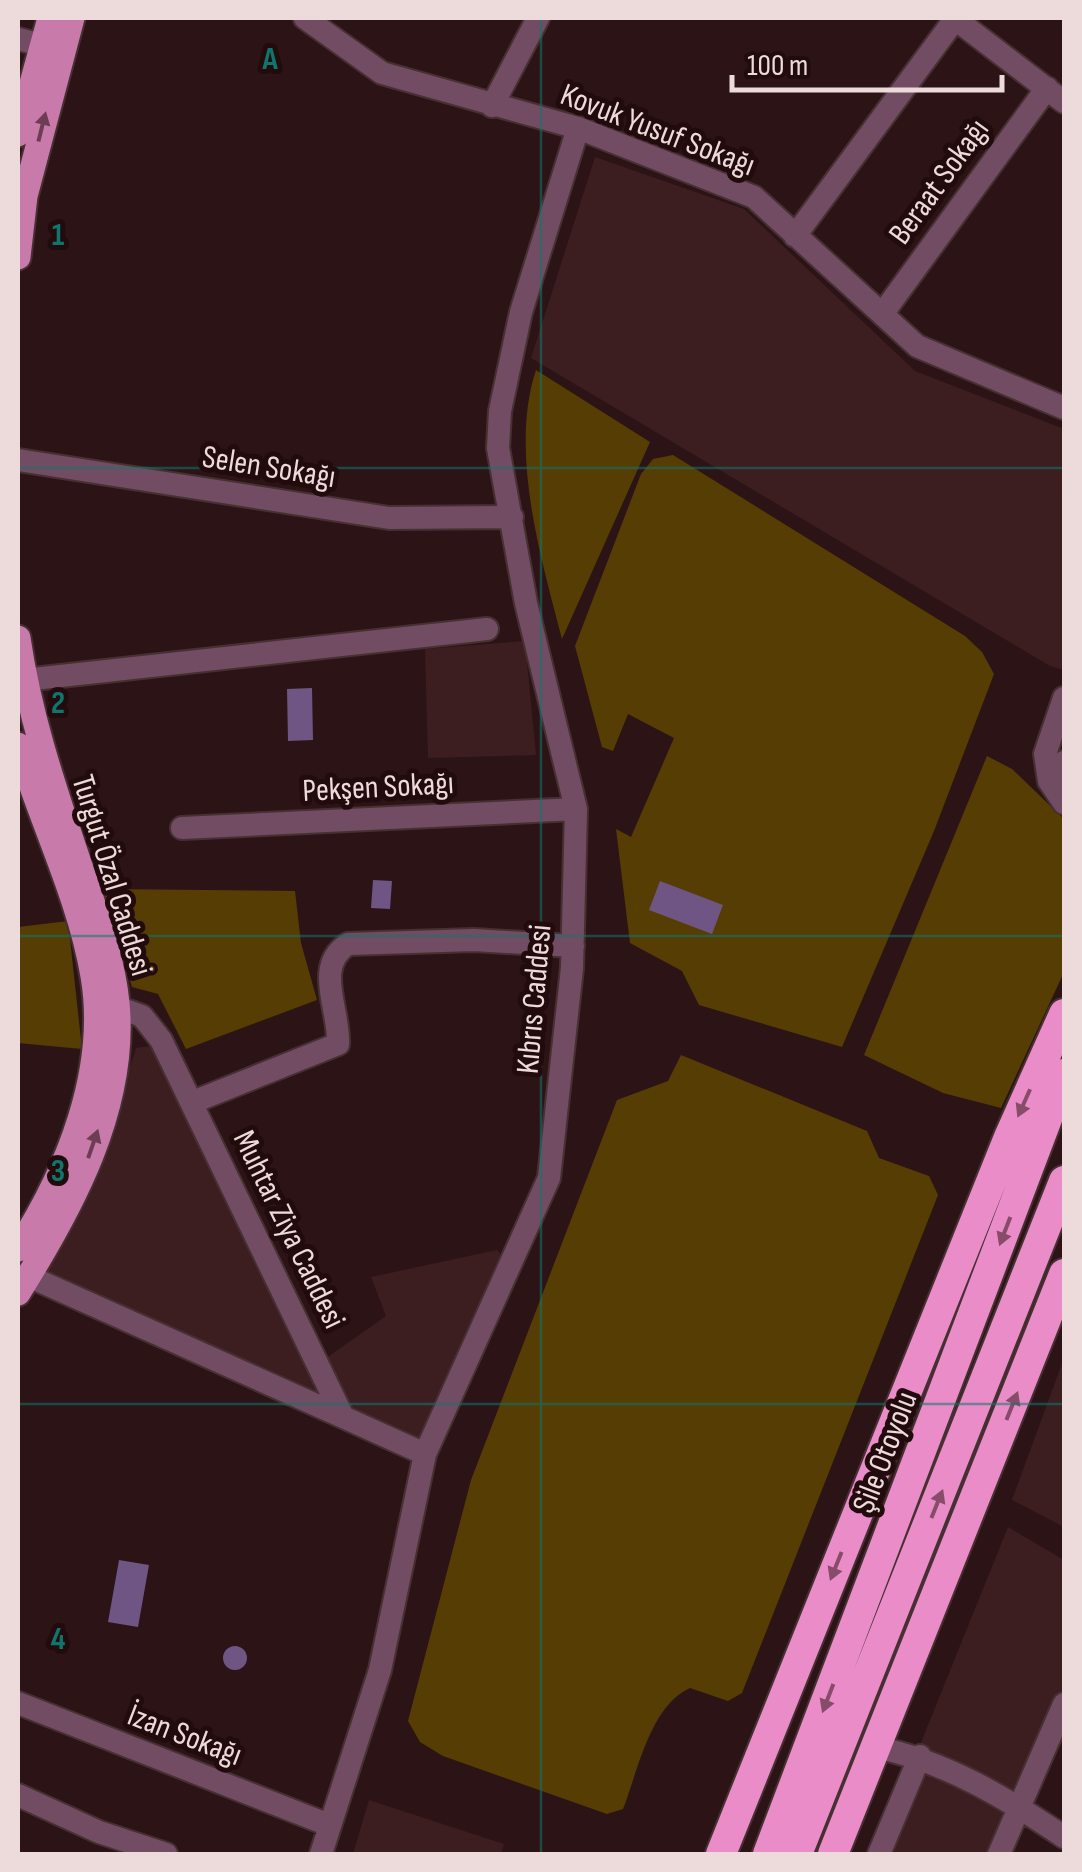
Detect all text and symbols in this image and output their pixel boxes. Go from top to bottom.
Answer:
scale bar [732,30,1002,92]
text: A [261,40,278,79]
text: 100 m [747,48,808,84]
street label: Kovuk Yusuf Sokağı [555,75,760,185]
one-way arrow [35,111,51,142]
street label: Beraat Sokağı [881,112,998,252]
text: 1 [52,216,65,255]
street label: Selen Sokağı [199,438,338,497]
text: 2 [51,684,65,723]
street label: Pekşen Sokağı [301,764,455,811]
street label: Turgut Özal Caddesi [62,770,161,981]
street label: Kıbrıs Caddesi [509,923,560,1075]
one-way arrow [1016,1088,1032,1118]
street label: Muhtar Ziya Caddesi [224,1124,353,1335]
one-way arrow [87,1129,102,1159]
text: 3 [51,1152,65,1191]
one-way arrow [997,1216,1012,1246]
street label: Şile Otoyolu [845,1386,926,1519]
one-way arrow [1004,1391,1020,1421]
one-way arrow [930,1489,946,1519]
one-way arrow [827,1552,843,1582]
text: 4 [51,1620,66,1659]
one-way arrow [819,1684,835,1714]
street label: İzan Sokağı [122,1696,247,1775]

